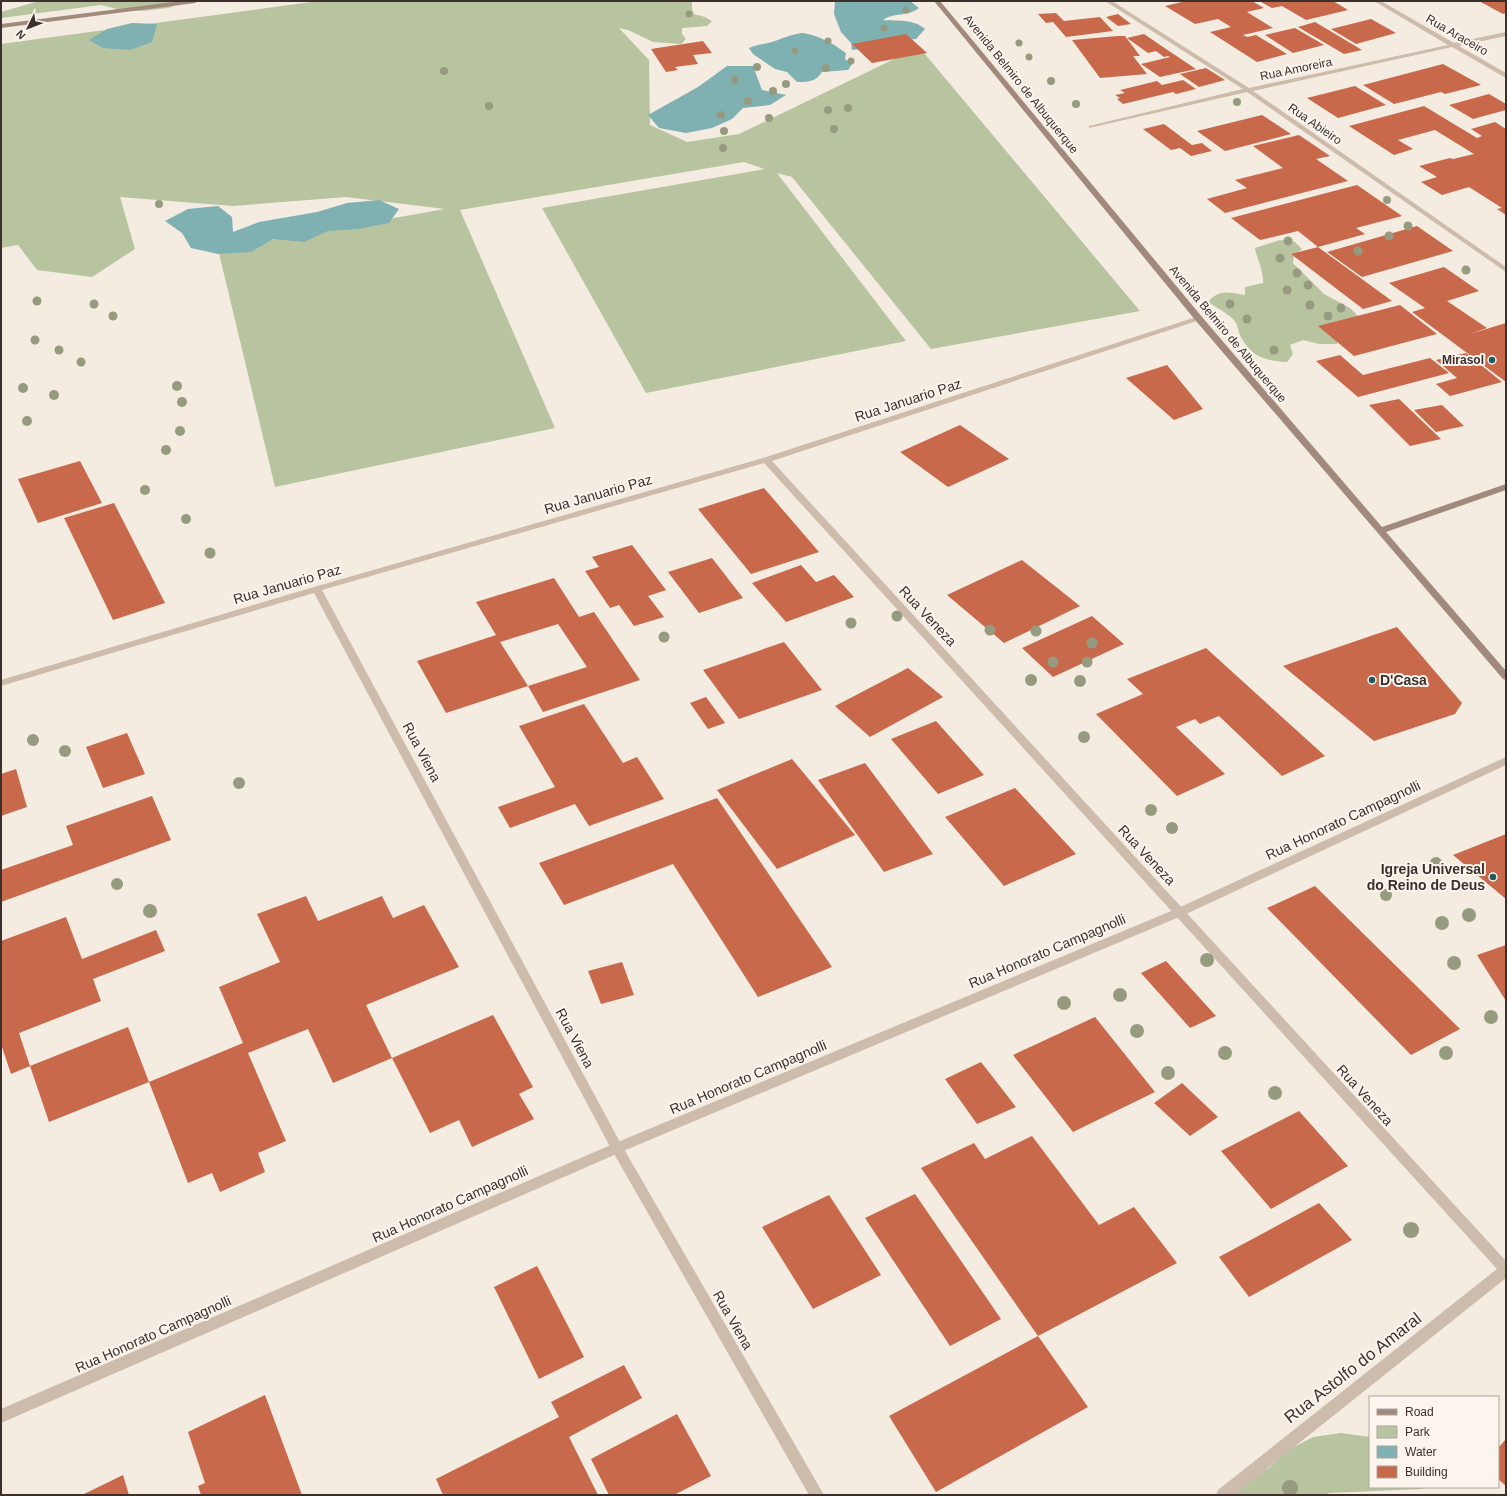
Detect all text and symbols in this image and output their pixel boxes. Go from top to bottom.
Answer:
north arrow [8,8,48,48]
street label: Avenida Belmiro de Albuquerque [961,12,1082,156]
street label: Rua Araceiro [1423,12,1491,59]
text: N [14,28,28,42]
street label: Rua Amoreira [1259,54,1334,83]
street label: Rua Abieiro [1286,100,1345,148]
street label: Avenida Belmiro de Albuquerque [1167,263,1290,406]
place label: Mirasol [1442,353,1484,367]
marker: Mirasol [1487,355,1497,365]
street label: Rua Januario Paz [853,375,963,425]
street label: Rua Januario Paz [542,471,654,517]
street label: Rua Januario Paz [231,561,343,607]
street label: Rua Veneza [896,583,960,650]
place label: D'Casa [1380,672,1427,688]
marker: D'Casa [1367,675,1377,685]
street label: Rua Viena [400,719,444,785]
street label: Rua Honorato Campagnolli [1263,777,1423,863]
street label: Rua Veneza [1115,822,1179,889]
place label: Igreja Universal do Reino de Deus [1367,861,1485,893]
marker: Igreja Universal do Reino de Deus [1488,872,1498,882]
street label: Rua Honorato Campagnolli [966,911,1128,991]
street label: Rua Viena [553,1005,597,1071]
street label: Rua Honorato Campagnolli [667,1037,829,1117]
street label: Rua Veneza [1334,1061,1397,1129]
street label: Rua Honorato Campagnolli [370,1162,530,1246]
street label: Rua Viena [710,1288,756,1352]
street label: Rua Honorato Campagnolli [73,1292,233,1376]
street label: Rua Astolfo do Amaral [1281,1309,1425,1427]
legend [1369,1396,1499,1488]
text: Road [1405,1405,1434,1419]
text: Park [1405,1425,1431,1439]
text: Water [1405,1445,1437,1459]
text: Building [1405,1465,1448,1479]

